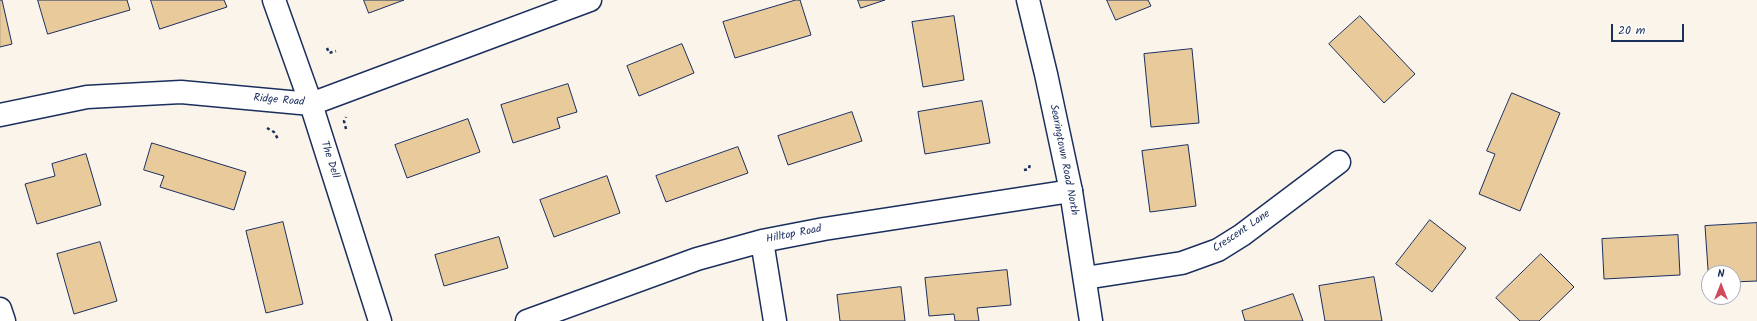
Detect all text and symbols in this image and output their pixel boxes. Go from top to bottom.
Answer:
scale bar [1613,16,1686,42]
text: 20 m [1618,21,1645,40]
street label: Ridge Road [253,92,305,110]
street label: Searingtown Road North [1046,103,1080,217]
street label: The Dell [317,140,341,180]
street label: Crescent Lane [1211,208,1273,256]
street label: Hilltop Road [765,223,823,247]
north arrow [1701,265,1741,305]
text: N [1718,265,1724,283]

